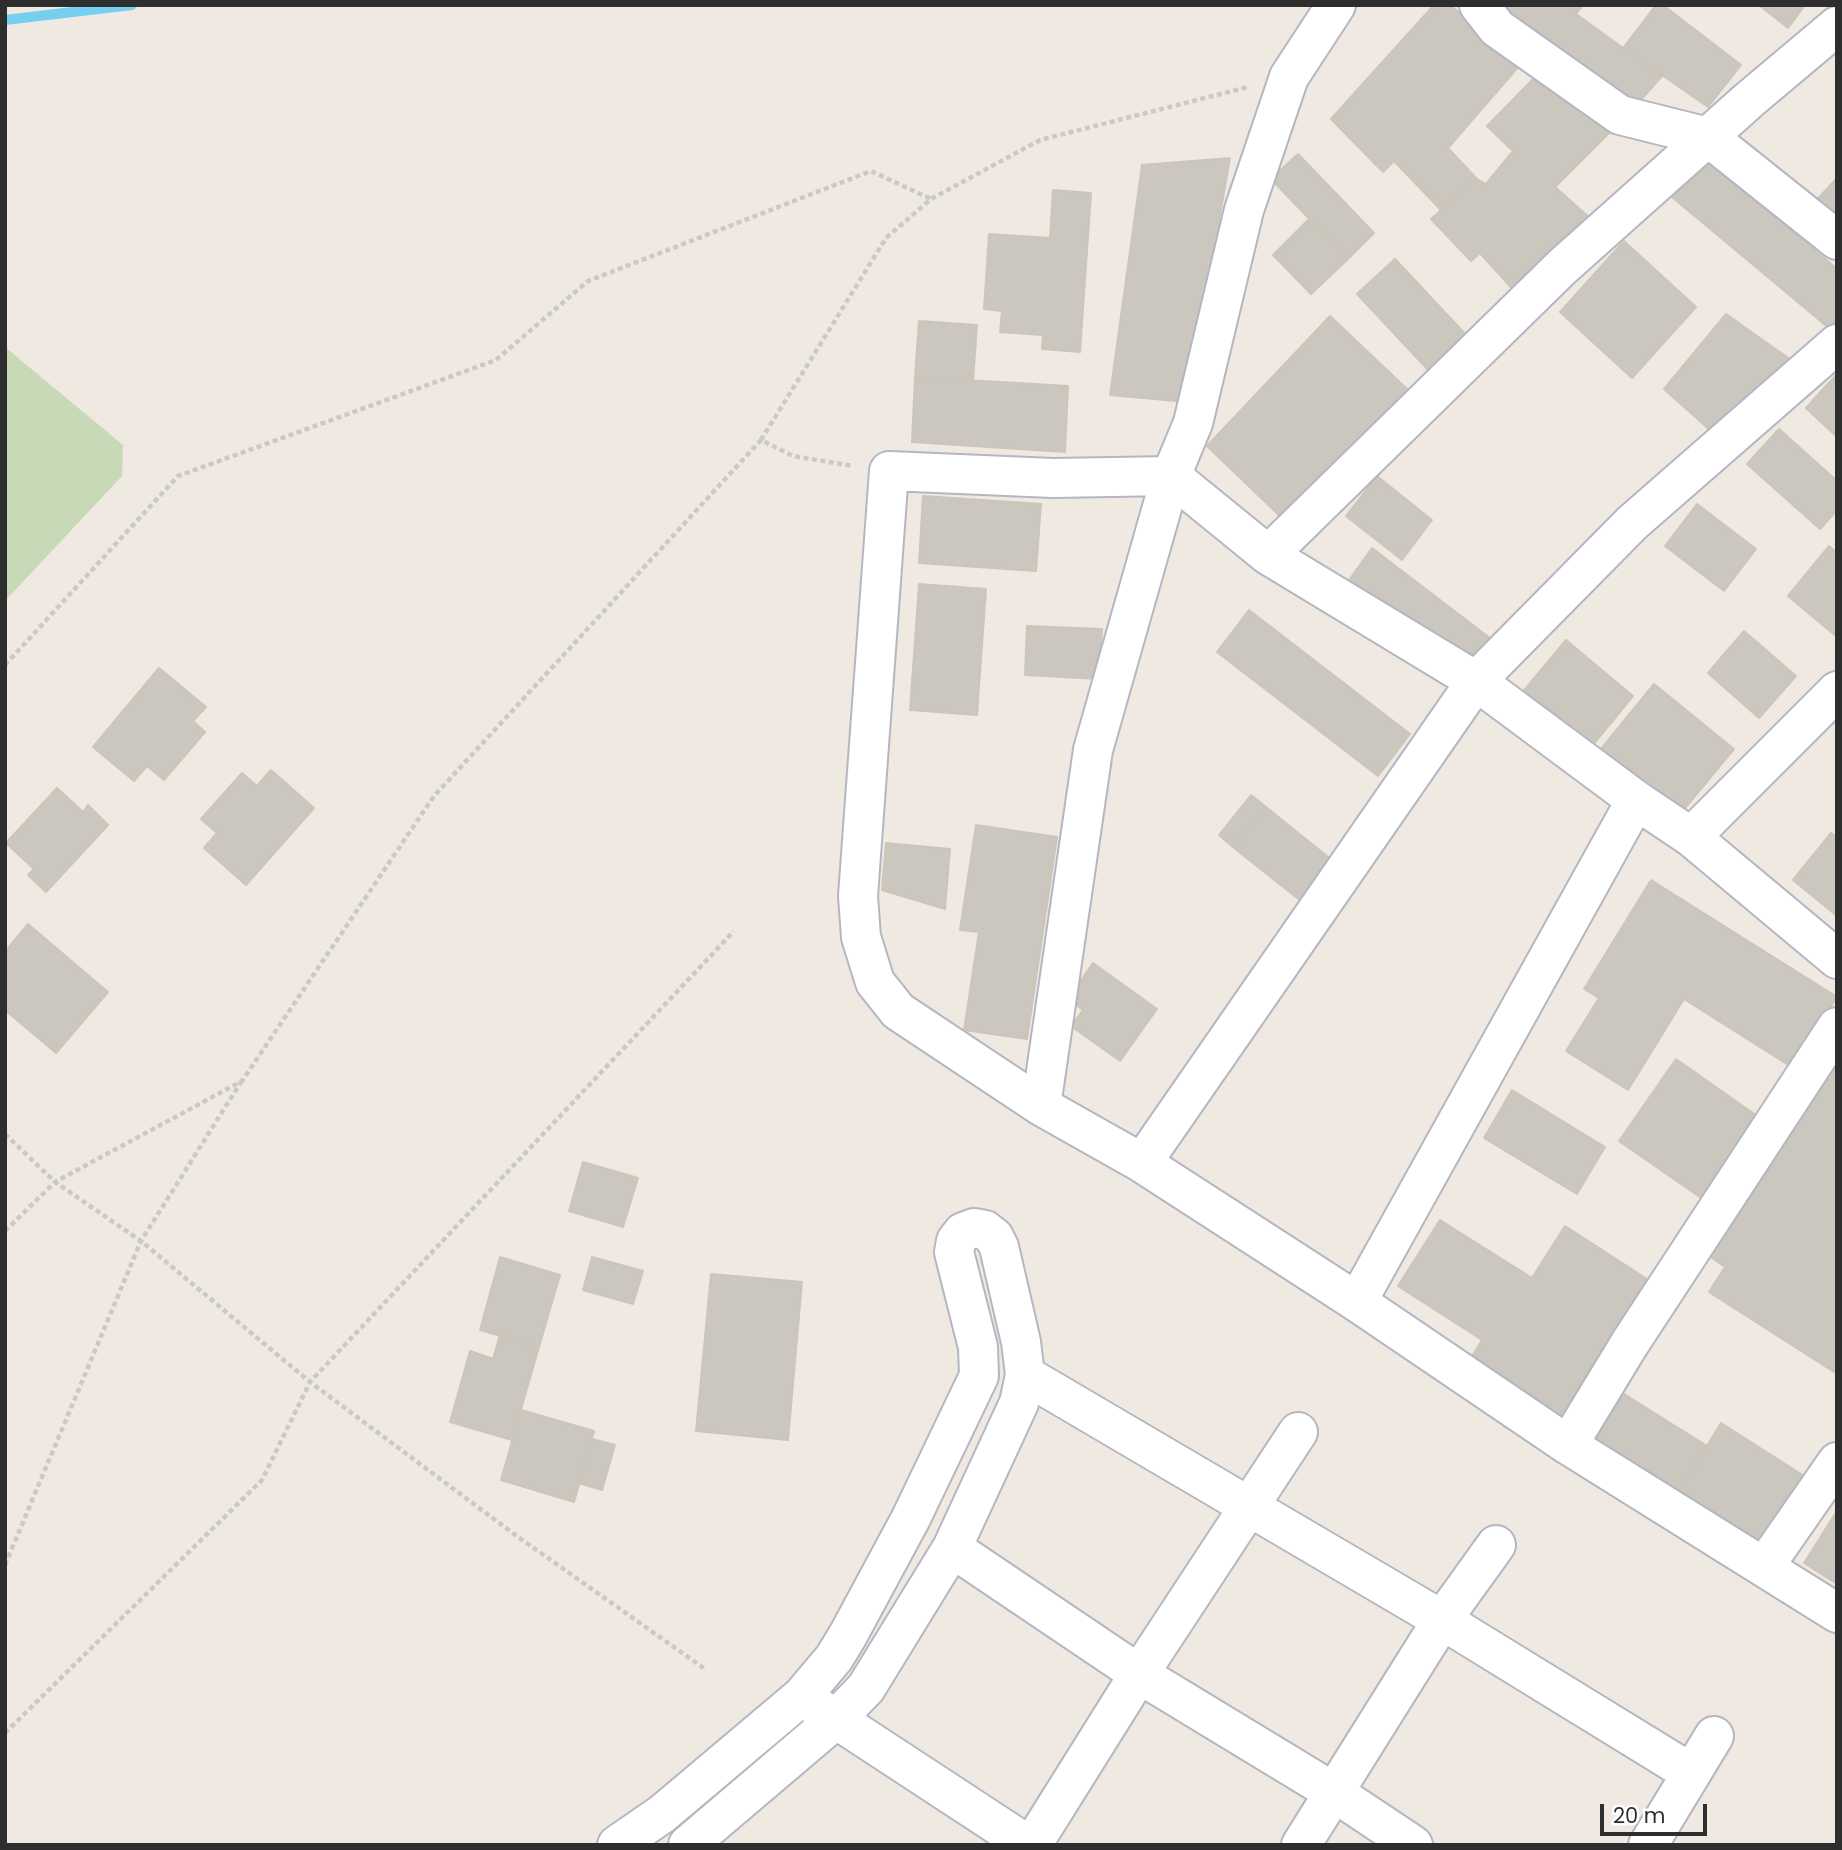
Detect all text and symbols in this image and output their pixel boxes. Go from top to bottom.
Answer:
scale bar [1604,1790,1711,1834]
text: 20 m [1613,1801,1666,1830]

